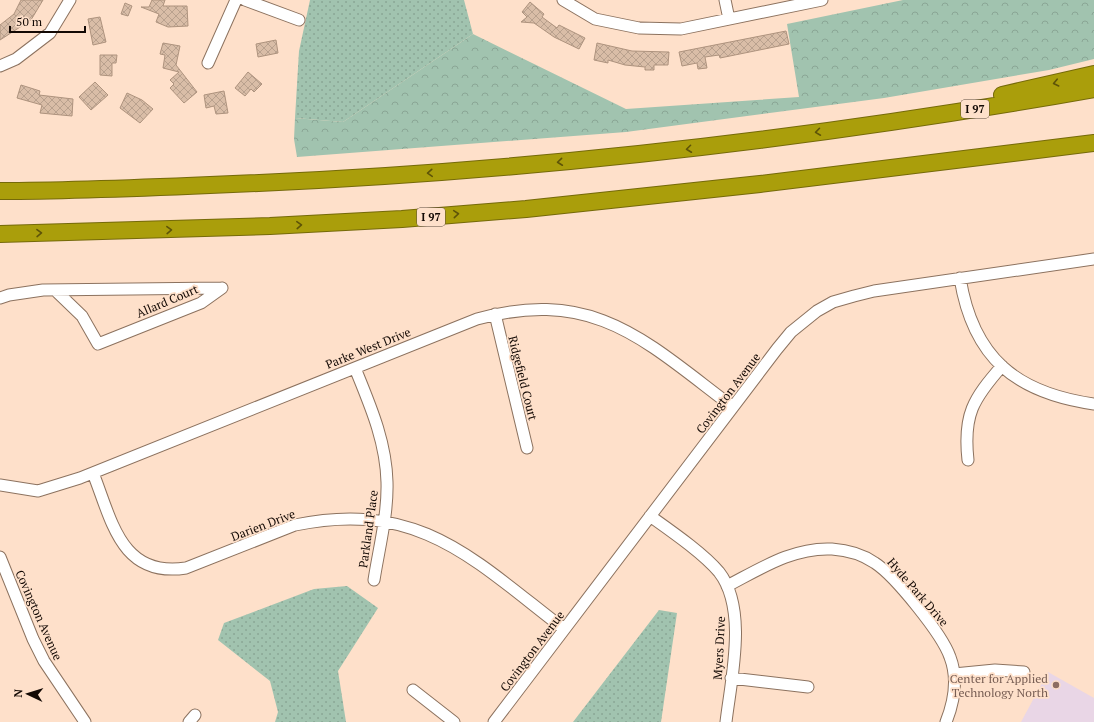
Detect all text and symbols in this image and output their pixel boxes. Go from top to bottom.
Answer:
scale bar [10,8,85,34]
text: 50 m [16,14,43,29]
one-way arrow [1053,79,1059,87]
road number: I 97 [961,100,989,118]
one-way arrow [815,128,821,137]
one-way arrow [686,144,692,153]
one-way arrow [556,157,563,166]
one-way arrow [427,169,433,178]
road number: I 97 [417,208,445,226]
one-way arrow [453,210,460,219]
one-way arrow [296,220,302,229]
one-way arrow [166,226,172,234]
one-way arrow [36,229,42,237]
street label: Allard Court [134,281,201,321]
street label: Parke West Drive [323,324,413,372]
street label: Ridgefield Court [505,334,541,422]
street label: Covington Avenue [693,350,763,436]
street label: Parkland Place [355,489,381,569]
street label: Darien Drive [229,506,297,544]
street label: Hyde Park Drive [884,555,952,629]
street label: Covington Avenue [12,568,66,662]
street label: Covington Avenue [497,608,567,694]
street label: Myers Drive [710,616,728,680]
place label: Center for Applied Technology North [950,671,1048,700]
north arrow [8,674,48,714]
marker: Center for Applied Technology North [1051,680,1061,690]
text: N [11,688,25,698]

